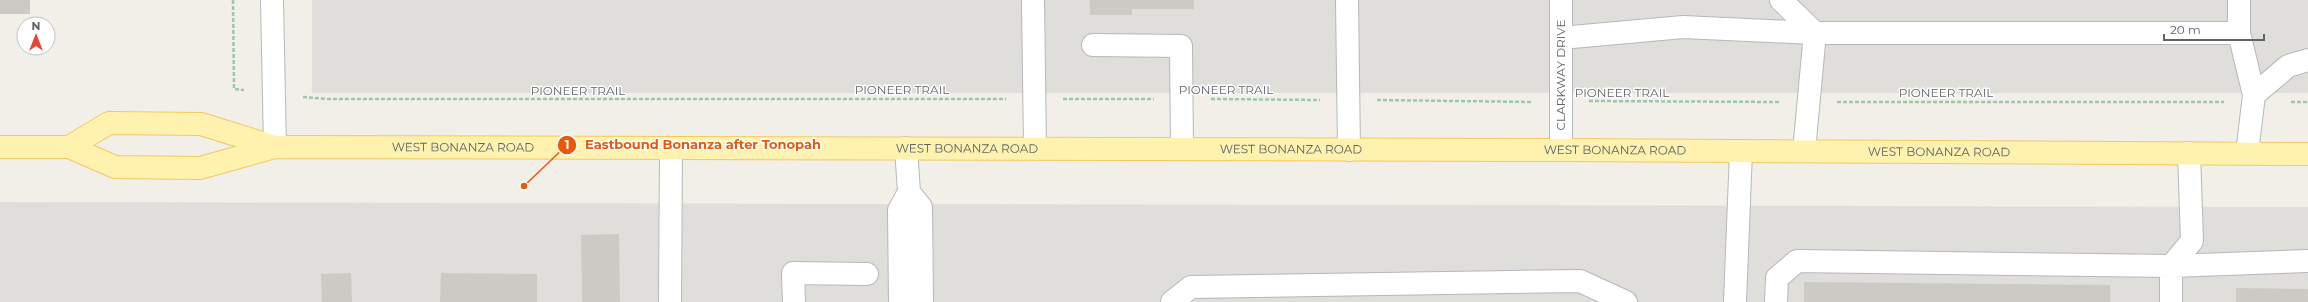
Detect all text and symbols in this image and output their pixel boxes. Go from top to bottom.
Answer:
north arrow [16,16,56,56]
scale bar [2164,16,2264,42]
text: N [32,19,40,33]
street label: CLARKWAY DRIVE [1553,20,1568,130]
text: 20 m [2170,22,2201,37]
street label: PIONEER TRAIL [855,82,949,97]
street label: PIONEER TRAIL [1179,82,1273,97]
street label: PIONEER TRAIL [531,83,625,98]
street label: PIONEER TRAIL [1575,85,1669,100]
street label: PIONEER TRAIL [1899,85,1993,100]
callout: Eastbound Bonanza after Tonopah [557,132,829,157]
text: Eastbound Bonanza after Tonopah [585,136,821,152]
text: 1 [565,137,569,152]
street label: WEST BONANZA ROAD [392,139,534,155]
street label: WEST BONANZA ROAD [896,140,1038,156]
street label: WEST BONANZA ROAD [1220,141,1362,157]
street label: WEST BONANZA ROAD [1544,142,1686,158]
street label: WEST BONANZA ROAD [1868,144,2010,159]

